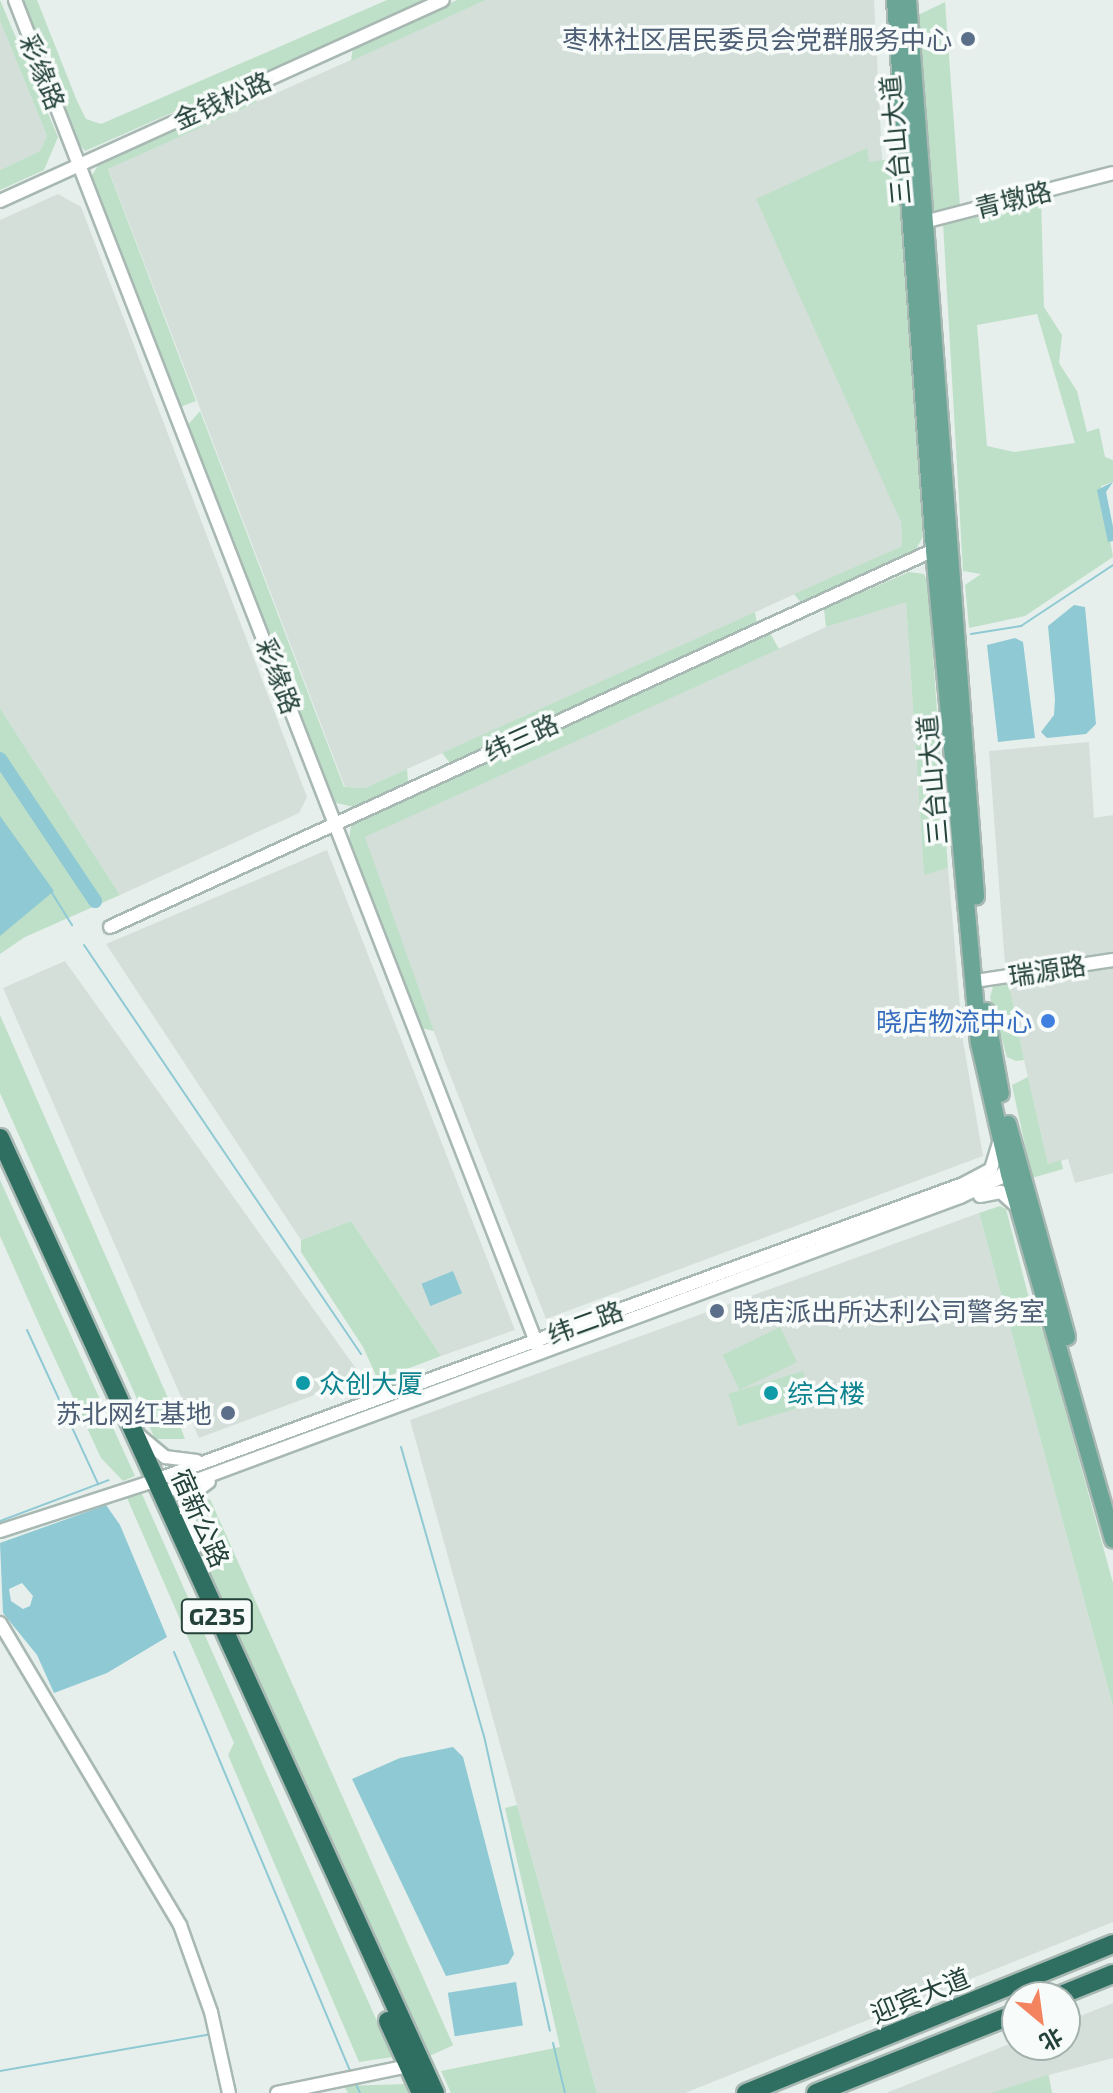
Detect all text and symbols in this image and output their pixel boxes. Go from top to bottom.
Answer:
place label: 枣林社区居民委员会党群服务中心 [562,23,952,55]
street label: 彩缘路 [14,30,72,114]
marker: 枣林社区居民委员会党群服务中心 [959,30,977,48]
street label: 金钱松路 [168,65,276,135]
street label: 三台山大道 [874,74,916,206]
street label: 青墩路 [971,174,1055,224]
street label: 彩缘路 [250,634,308,718]
street label: 纬三路 [479,707,563,767]
street label: 三台山大道 [911,714,953,846]
street label: 瑞源路 [1006,948,1088,992]
place label: 晓店物流中心 [876,1005,1032,1037]
marker: 晓店物流中心 [1039,1012,1057,1030]
street label: 纬二路 [543,1294,627,1350]
place label: 晓店派出所达利公司警务室 [733,1295,1045,1327]
marker: 晓店派出所达利公司警务室 [708,1302,726,1320]
place label: 众创大厦 [319,1367,423,1399]
marker: 众创大厦 [294,1374,312,1392]
place label: 综合楼 [787,1377,865,1409]
marker: 综合楼 [762,1384,780,1402]
place label: 苏北网红基地 [56,1397,212,1429]
marker: 苏北网红基地 [219,1404,237,1422]
street label: 宿新公路 [166,1464,236,1572]
road number: G235 [179,1596,255,1636]
street label: 迎宾大道 [866,1961,974,2029]
north arrow [1001,1981,1081,2061]
text: 北 [1036,2024,1068,2057]

